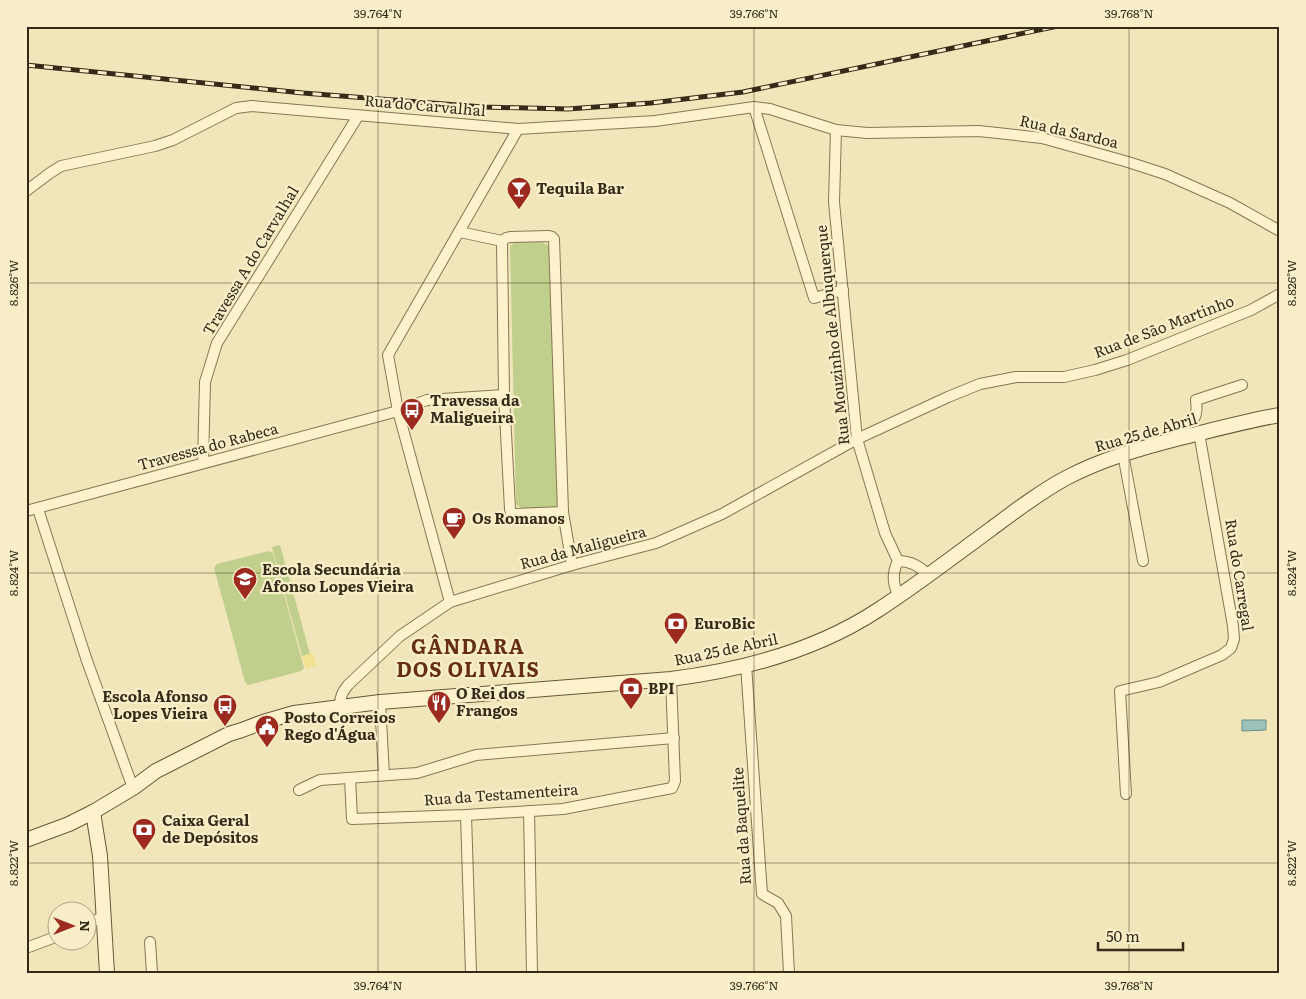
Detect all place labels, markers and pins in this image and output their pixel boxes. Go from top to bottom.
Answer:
bar icon: Tequila Bar [506,176,532,210]
place label: Tequila Bar [536,176,624,199]
place label: Travessa da Maligueira [430,388,520,428]
bus stop icon: Travessa da Maligueira [399,397,425,431]
cafe icon: Os Romanos [441,506,467,540]
place label: Os Romanos [472,506,565,529]
place label: Escola Secundária Afonso Lopes Vieira [262,557,414,597]
school or university icon: Escola Secundária Afonso Lopes Vieira [232,566,258,600]
bank icon: EuroBic [663,611,689,645]
place label: EuroBic [694,611,755,634]
bank icon: BPI [618,676,644,710]
place label: BPI [648,676,674,699]
place label: O Rei dos Frangos [456,681,526,721]
place label: Escola Afonso Lopes Vieira [102,684,208,724]
restaurant icon: O Rei dos Frangos [426,690,452,724]
bus stop icon: Escola Afonso Lopes Vieira [212,693,238,727]
place label: Posto Correios Rego d'Água [284,705,396,745]
public building icon: Posto Correios Rego d'Água [254,714,280,748]
place label: Caixa Geral de Depósitos [162,808,259,848]
bank icon: Caixa Geral de Depósitos [131,817,157,851]

